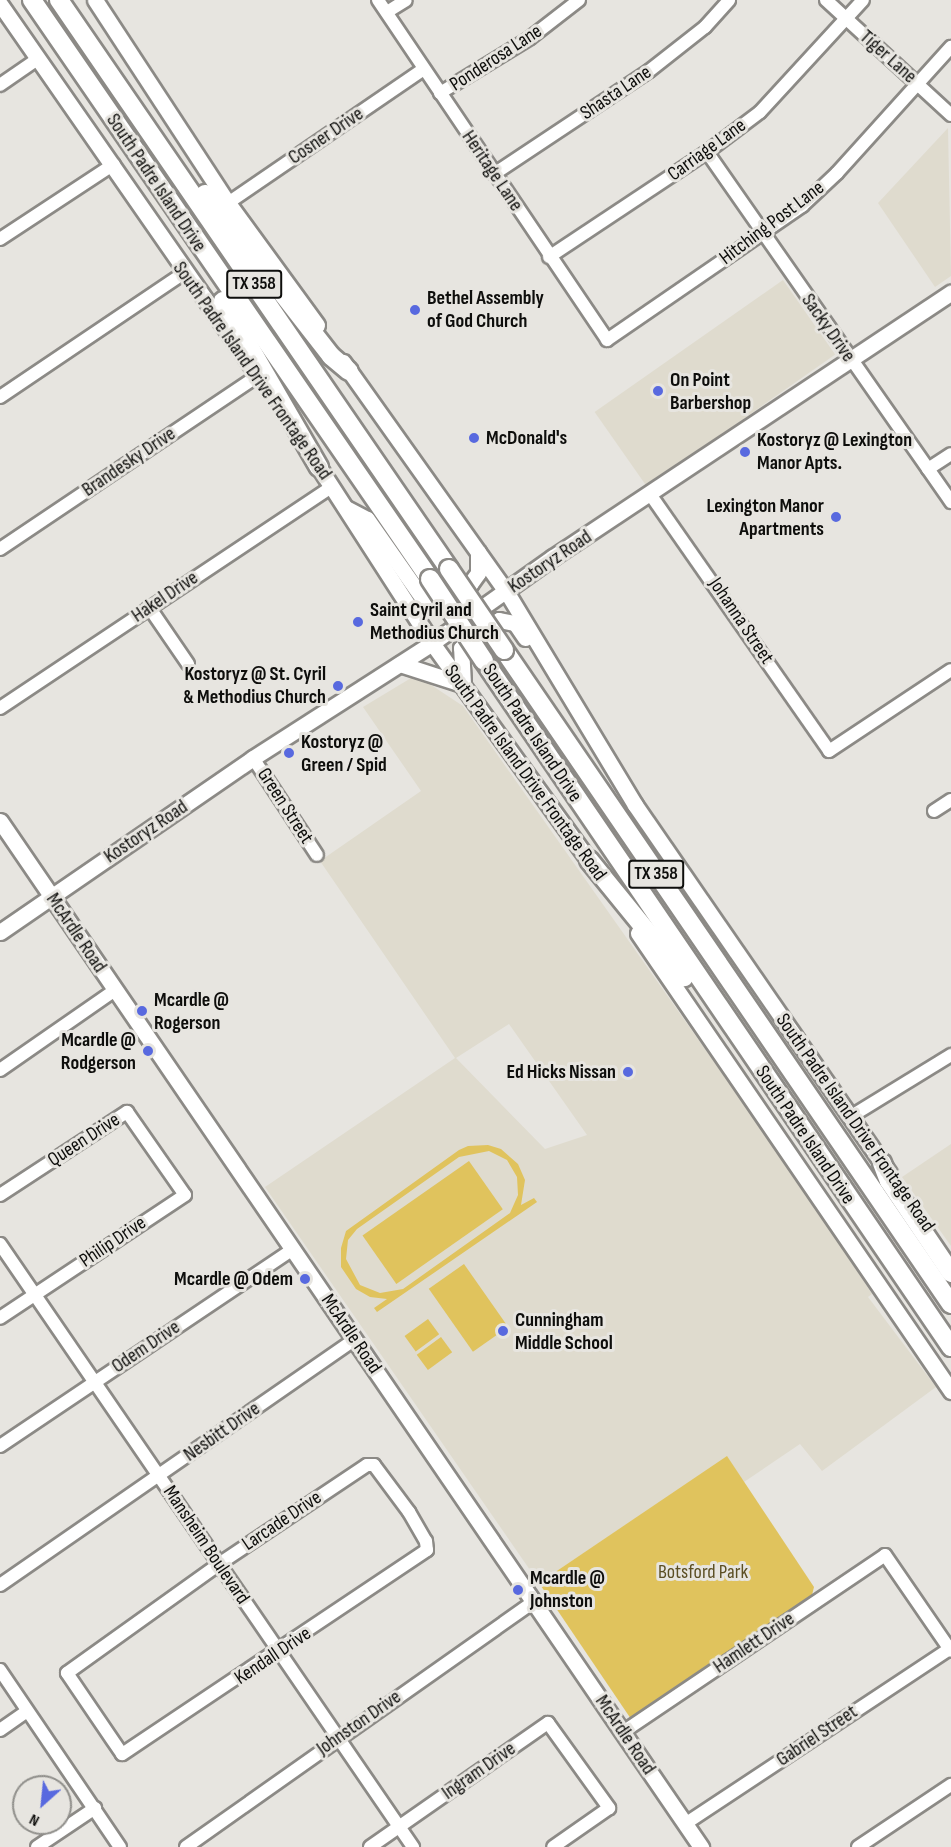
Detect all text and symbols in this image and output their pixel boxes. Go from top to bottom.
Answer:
street label: Ponderosa Lane [445,19,547,97]
street label: Tiger Lane [855,25,921,89]
street label: Shasta Lane [576,61,656,125]
street label: Cosner Drive [284,102,368,170]
street label: South Padre Island Drive [101,109,211,257]
street label: Carriage Lane [663,114,751,186]
street label: Heritage Lane [456,126,528,216]
street label: Hitching Post Lane [715,176,829,270]
street label: South Padre Island Drive Frontage Road [167,257,337,485]
road number: TX 358 [226,269,282,299]
place label: Bethel Assembly of God Church [427,286,544,333]
street label: Sacky Drive [796,289,860,367]
marker: Bethel Assembly of God Church [408,303,422,317]
place label: On Point Barbershop [670,368,751,415]
marker: On Point Barbershop [651,384,665,398]
street label: Brandesky Drive [78,422,180,502]
place label: McDonald's [486,426,567,450]
place label: Kostoryz @ Lexington Manor Apts. [757,428,912,475]
marker: McDonald's [467,431,481,445]
marker: Kostoryz @ Lexington Manor Apts. [738,445,752,459]
place label: Lexington Manor Apartments [706,494,824,541]
marker: Lexington Manor Apartments [829,510,843,524]
street label: Kostoryz Road [504,525,596,599]
street label: Hakel Drive [127,566,203,628]
street label: Johanna Street [703,573,779,669]
place label: Saint Cyril and Methodius Church [370,598,499,645]
marker: Saint Cyril and Methodius Church [351,615,365,629]
street label: South Padre Island Drive [477,659,587,807]
street label: South Padre Island Drive Frontage Road [439,660,611,886]
place label: Kostoryz @ St. Cyril & Methodius Church [183,662,326,709]
marker: Kostoryz @ St. Cyril & Methodius Church [331,679,345,693]
place label: Kostoryz @ Green / Spid [301,730,387,777]
marker: Kostoryz @ Green / Spid [282,746,296,760]
street label: Green Street [252,764,318,848]
street label: Kostoryz Road [100,795,192,869]
road number: TX 358 [628,859,684,889]
street label: McArdle Road [41,889,111,977]
place label: Mcardle @ Rogerson [154,988,229,1035]
marker: Mcardle @ Rogerson [135,1004,149,1018]
street label: South Padre Island Drive Frontage Road [770,1009,940,1237]
place label: Mcardle @ Rodgerson [61,1028,136,1075]
marker: Mcardle @ Rodgerson [141,1044,155,1058]
place label: Ed Hicks Nissan [506,1060,616,1084]
street label: South Padre Island Drive [750,1061,860,1209]
marker: Ed Hicks Nissan [621,1065,635,1079]
street label: Queen Drive [44,1108,124,1172]
street label: Philip Drive [75,1211,151,1273]
place label: Mcardle @ Odem [174,1267,293,1291]
marker: Mcardle @ Odem [298,1272,312,1286]
street label: McArdle Road [316,1290,386,1378]
place label: Cunningham Middle School [515,1308,613,1355]
street label: Odem Drive [107,1315,185,1379]
marker: Cunningham Middle School [496,1324,510,1338]
street label: Nesbitt Drive [179,1397,265,1467]
street label: Mansheim Boulevard [158,1481,254,1609]
street label: Larcade Drive [238,1486,326,1556]
park label: Botsford Park [658,1560,748,1584]
place label: Mcardle @ Johnston [530,1566,605,1613]
marker: Mcardle @ Johnston [511,1583,525,1597]
street label: Hamlett Drive [709,1607,799,1679]
street label: Kendall Drive [230,1622,316,1690]
street label: Johnston Drive [312,1685,406,1761]
street label: McArdle Road [590,1691,660,1779]
street label: Gabriel Street [772,1700,862,1772]
street label: Ingram Drive [437,1737,521,1805]
north arrow [12,1775,72,1835]
text: N [26,1809,43,1830]

